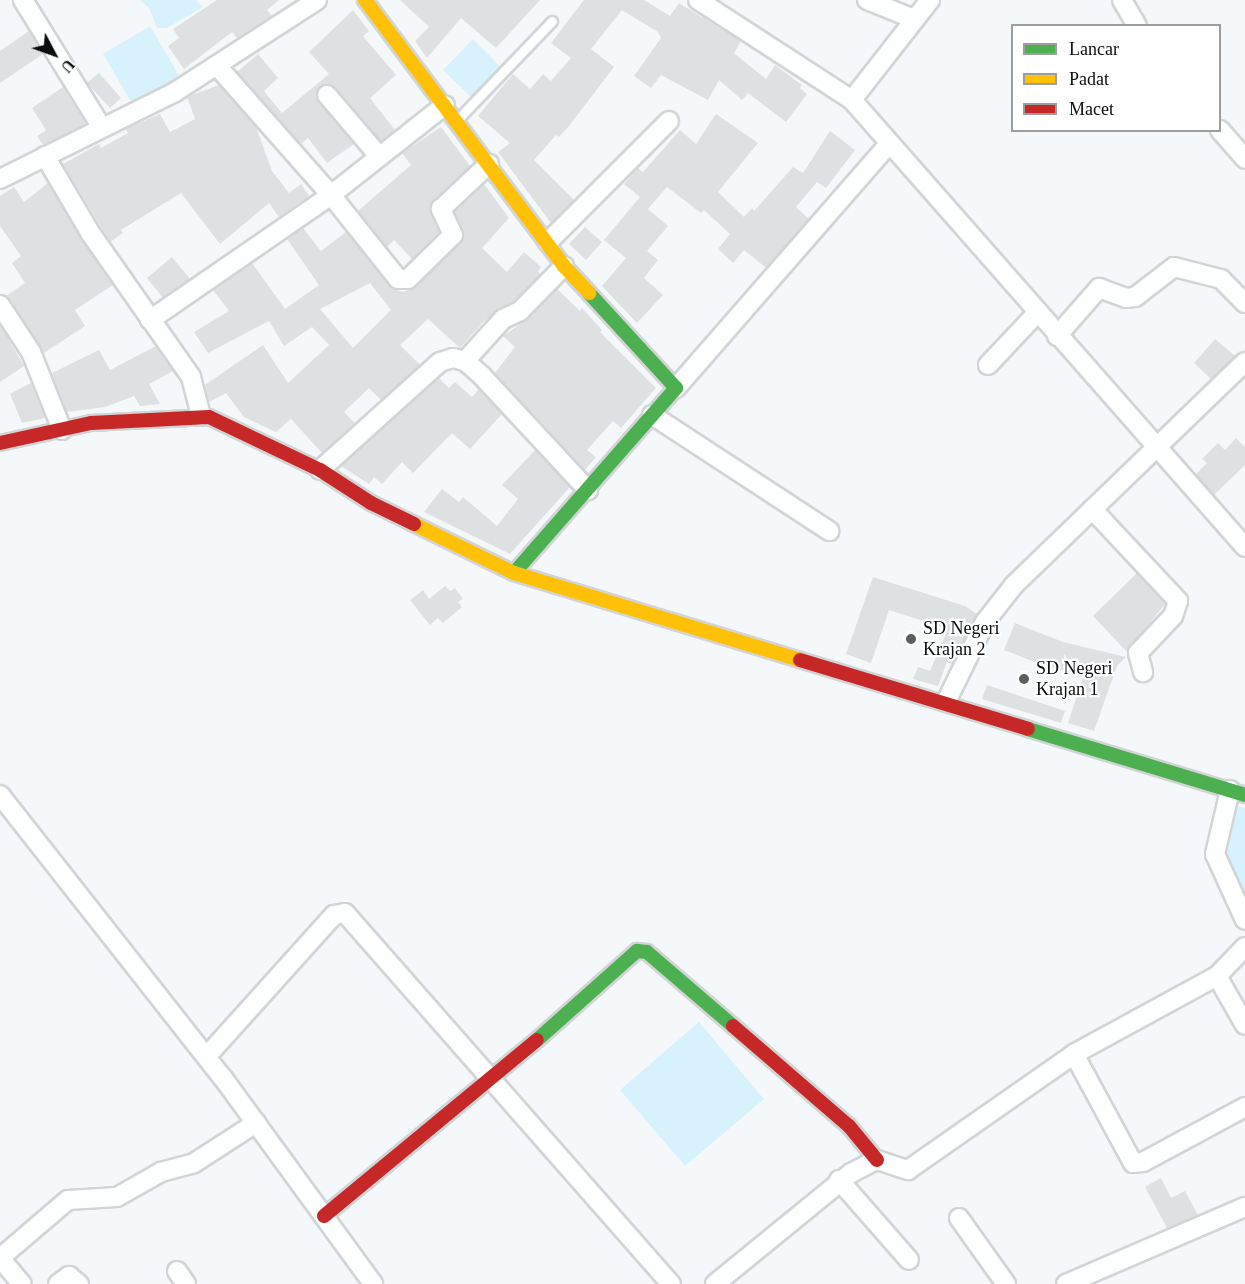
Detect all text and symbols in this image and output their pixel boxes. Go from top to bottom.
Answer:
north arrow [24,24,84,84]
legend [1011,24,1221,132]
text: Lancar [1069,39,1119,59]
text: U [58,56,78,76]
text: Padat [1069,69,1109,89]
text: Macet [1069,99,1114,119]
place label: SD Negeri Krajan 2 [923,618,999,660]
marker: SD Negeri Krajan 2 [904,632,918,646]
place label: SD Negeri Krajan 1 [1036,658,1112,700]
marker: SD Negeri Krajan 1 [1017,672,1031,686]

